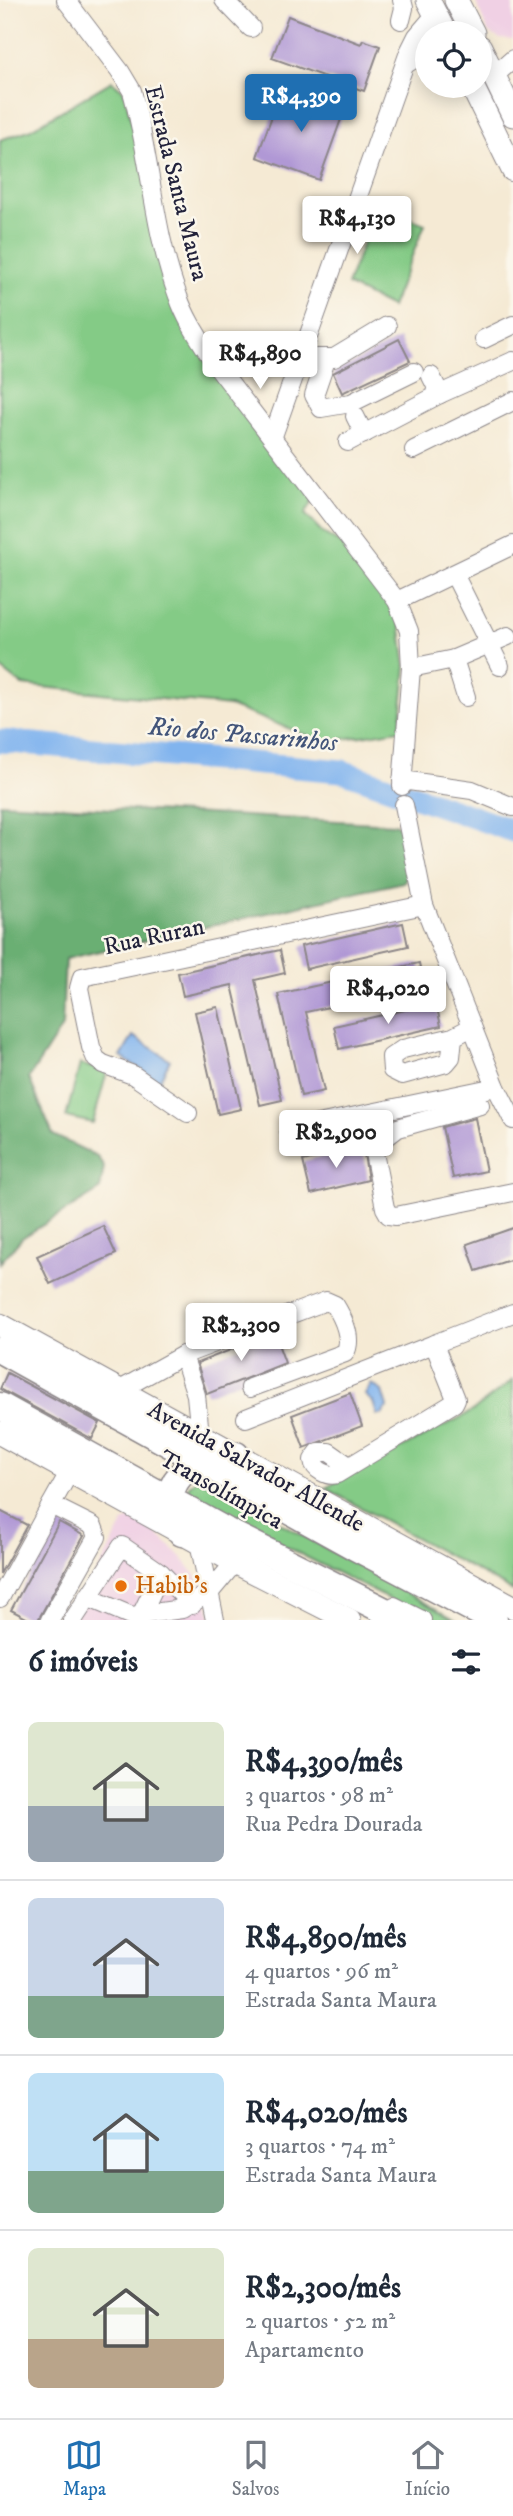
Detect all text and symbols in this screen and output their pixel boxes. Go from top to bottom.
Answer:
map controls [415,21,492,98]
button: locate [415,21,492,98]
pin: R$4,390 [236,74,366,134]
street label: Estrada Santa Maura [137,82,215,285]
text: R$4,390 [261,82,341,111]
pin: R$4,130 [292,196,422,256]
text: R$4,130 [318,204,396,233]
pin: R$4,890 [195,332,325,391]
text: R$4,890 [218,339,302,368]
water label: Rio dos Passarinhos [146,710,340,760]
street label: Rua Ruran [101,912,208,962]
pin: R$4,020 [323,967,453,1026]
text: R$4,020 [346,974,430,1003]
pin: R$2,900 [271,1110,401,1170]
text: R$2,900 [295,1118,377,1147]
pin: R$2,300 [176,1304,306,1363]
text: R$2,300 [202,1311,280,1340]
street label: Avenida Salvador Allende [142,1395,370,1539]
street label: Transolímpica [154,1444,289,1537]
place label: Habib's [135,1571,208,1601]
marker: Habib's [113,1578,129,1594]
icon: filters [447,1643,485,1681]
text: 6 imóveis [28,1644,138,1681]
text: R$4,390/mês [245,1744,403,1781]
icon: home [84,1750,168,1834]
text: 3 quartos · 98 m² [245,1781,393,1810]
text: Rua Pedra Dourada [245,1810,422,1839]
text: R$4,890/mês [245,1920,407,1957]
icon: home [84,1926,168,2010]
text: 4 quartos · 96 m² [245,1957,398,1986]
text: Estrada Santa Maura [245,1986,437,2015]
text: R$4,020/mês [245,2095,407,2132]
icon: home [84,2101,168,2185]
text: 3 quartos · 74 m² [245,2132,395,2161]
text: Estrada Santa Maura [245,2161,437,2190]
text: R$2,300/mês [245,2270,401,2307]
icon: home [84,2276,168,2360]
text: 2 quartos · 52 m² [245,2307,395,2336]
text: Apartamento [245,2336,364,2365]
tab: Mapa [63,2436,106,2501]
tab: Salvos [232,2436,279,2501]
tab: Início [405,2436,450,2501]

